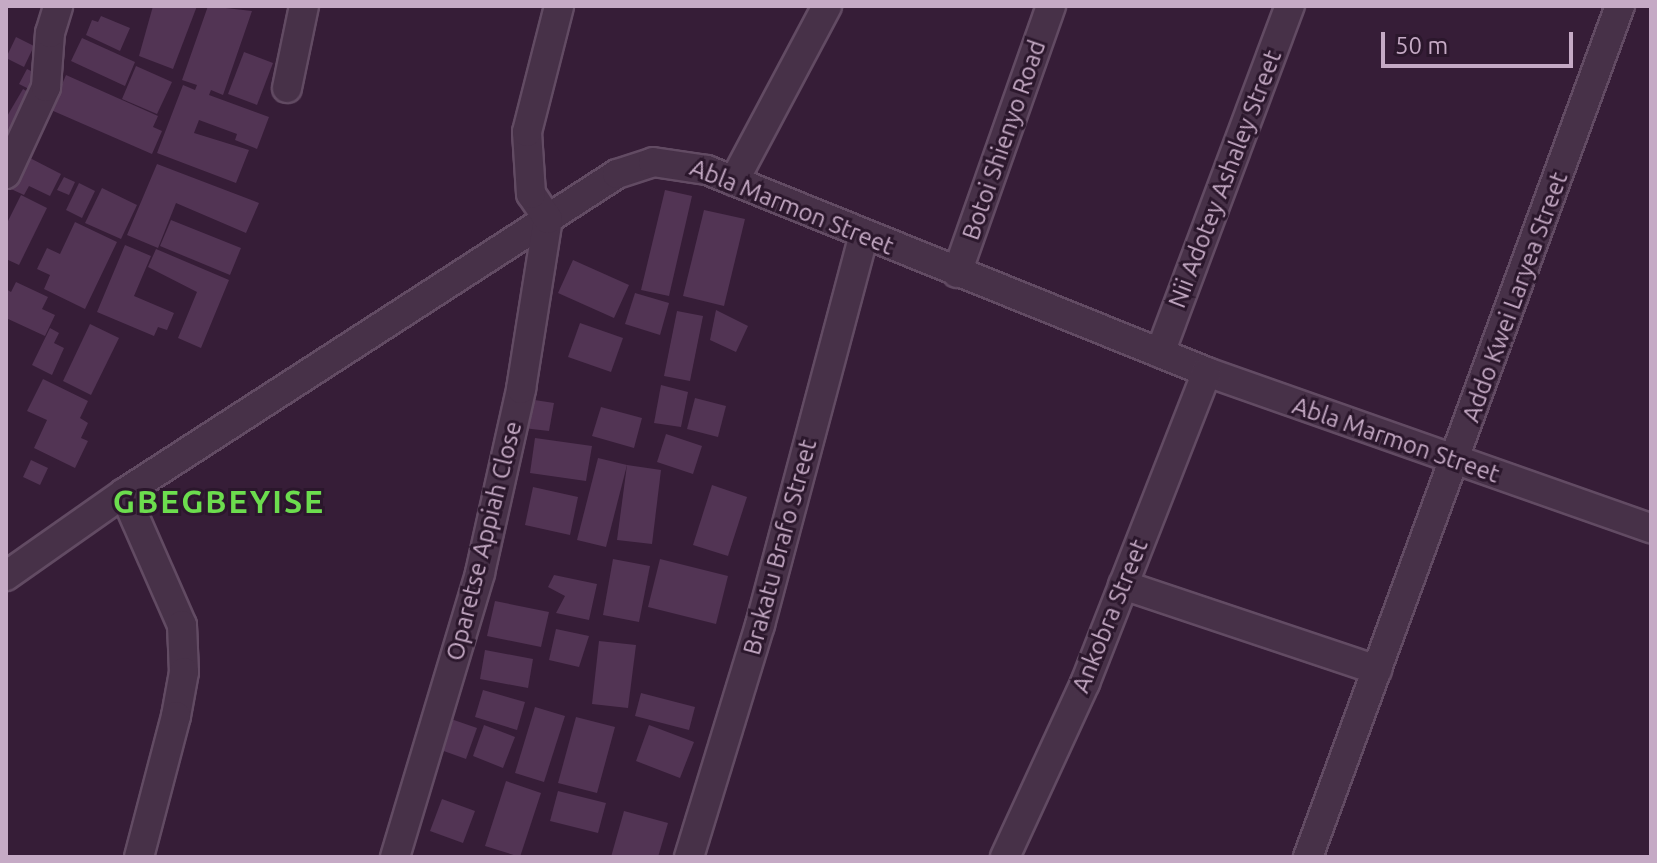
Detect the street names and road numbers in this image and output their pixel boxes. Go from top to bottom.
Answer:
street label: Botoi Shienyo Road [956,36,1052,244]
street label: Nii Adotey Ashaley Street [1163,46,1287,312]
street label: Abla Marmon Street [686,153,898,261]
street label: Addo Kwei Laryea Street [1456,168,1574,426]
street label: Abla Marmon Street [1289,391,1503,489]
street label: Oparetse Appiah Close [440,418,528,664]
street label: Brakatu Brafo Street [737,436,823,658]
street label: Ankobra Street [1066,535,1154,697]

